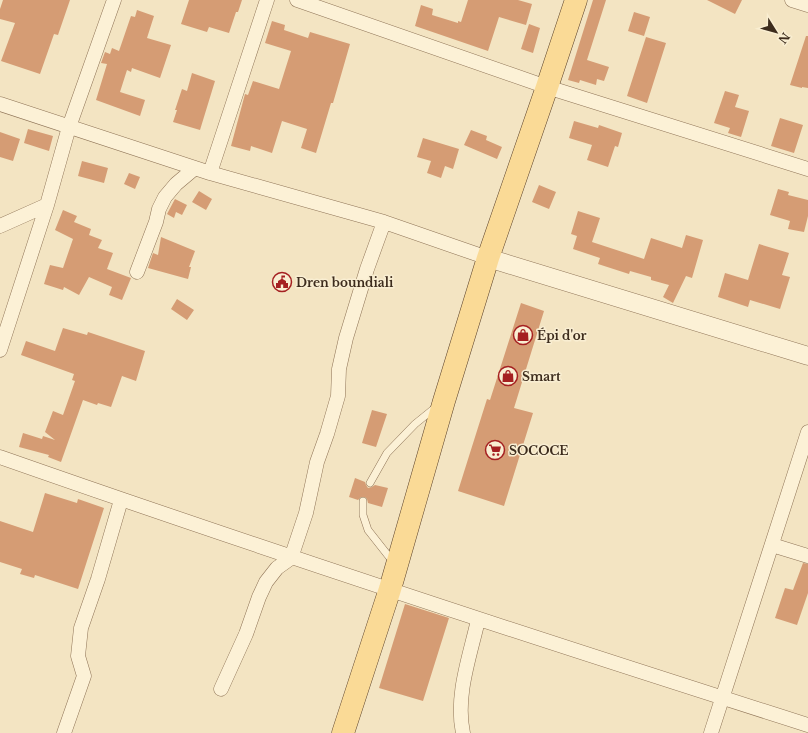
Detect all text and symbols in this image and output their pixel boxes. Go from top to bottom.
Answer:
north arrow [756,12,796,52]
text: N [775,30,793,47]
public building icon: Dren boundiali [271,271,293,293]
place label: Dren boundiali [296,275,394,290]
shop icon: Épi d'or [512,324,534,346]
place label: Épi d'or [537,327,587,343]
shop icon: Smart [497,365,519,387]
place label: Smart [522,369,561,384]
supermarket icon: SOCOCE [484,439,506,461]
place label: SOCOCE [509,443,569,458]

